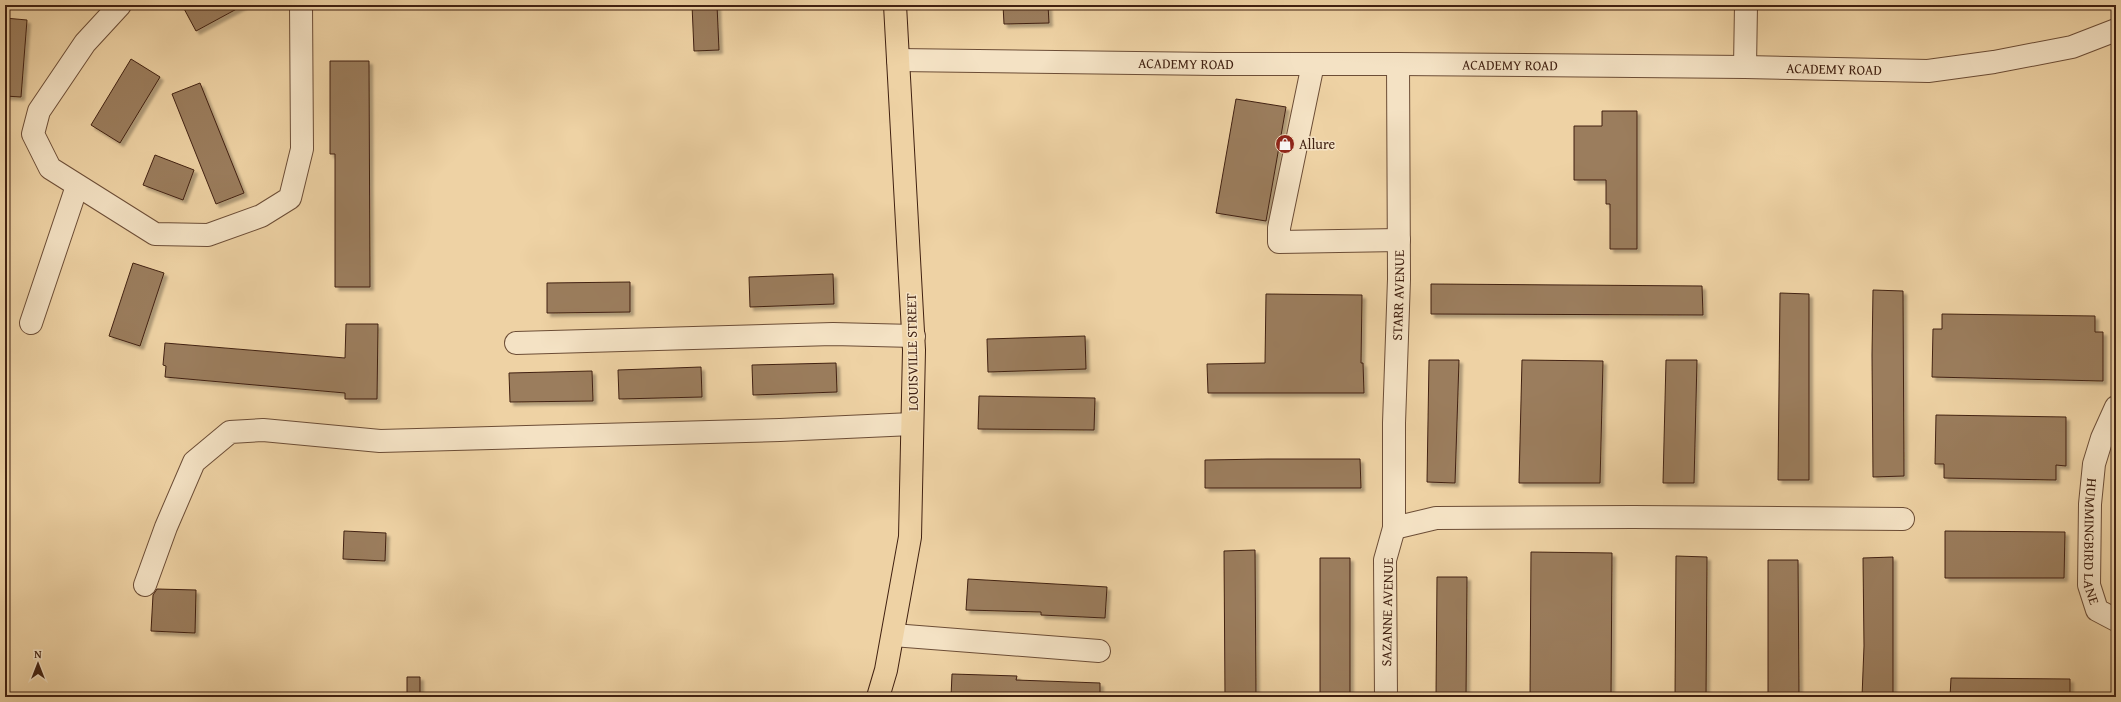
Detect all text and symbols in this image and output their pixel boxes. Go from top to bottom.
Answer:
street label: ACADEMY ROAD [1138,53,1234,74]
street label: ACADEMY ROAD [1462,55,1558,75]
street label: ACADEMY ROAD [1786,58,1882,80]
shop icon: Allure [1274,133,1296,155]
place label: Allure [1299,134,1335,154]
street label: STARR AVENUE [1387,250,1409,341]
street label: LOUISVILLE STREET [901,293,923,411]
street label: HUMMINGBIRD LANE [2079,477,2105,607]
street label: SAZANNE AVENUE [1376,557,1398,667]
north arrow [18,644,58,684]
text: N [34,646,42,662]

